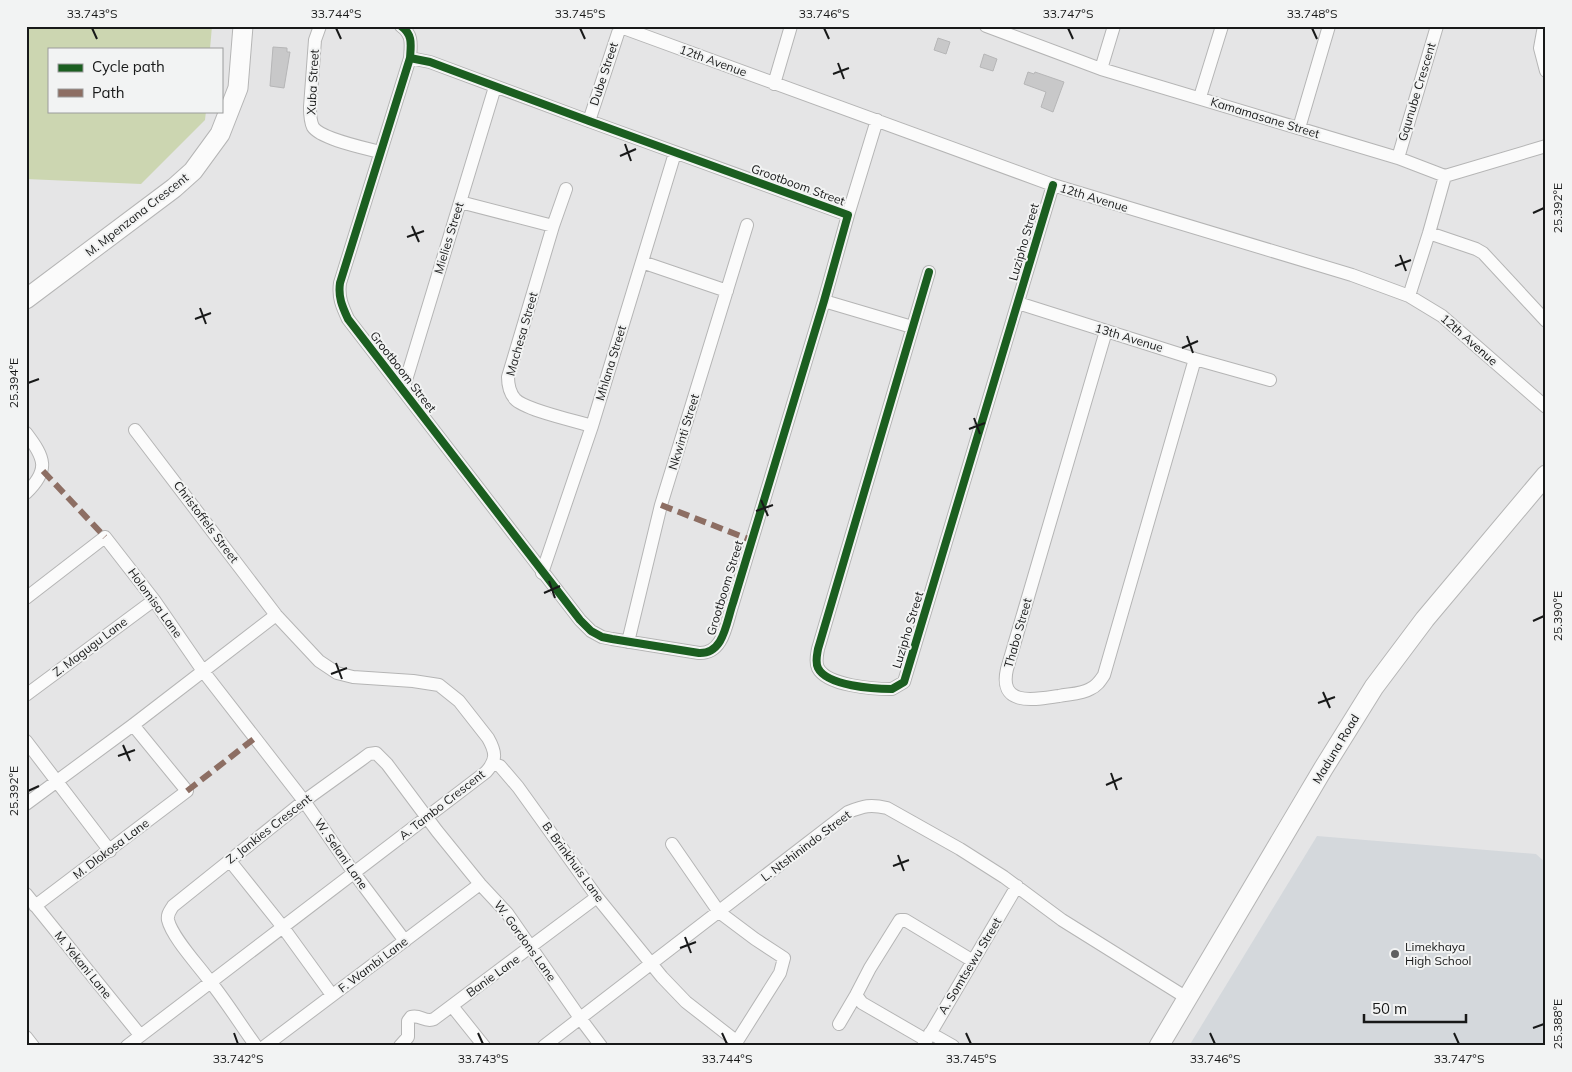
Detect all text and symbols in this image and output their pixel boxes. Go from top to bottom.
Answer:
text: 33.743°S [67,6,117,21]
text: 33.744°S [311,6,361,21]
text: 33.745°S [555,6,605,21]
text: 33.746°S [799,6,849,21]
text: 33.747°S [1043,6,1093,21]
text: 33.748°S [1287,6,1337,21]
street label: Dube Street [586,40,621,108]
street label: 12th Avenue [677,41,749,80]
street label: Gqunube Crescent [1394,41,1439,143]
legend [48,48,222,112]
street label: Xuba Street [303,49,322,115]
text: Cycle path [92,57,165,76]
text: Path [92,83,124,102]
street label: Kamamasane Street [1209,94,1322,141]
street label: Grootboom Street [749,161,847,208]
street label: M. Mpenzana Crescent [82,170,191,259]
street label: 12th Avenue [1058,180,1130,215]
text: 25.392°E [1550,183,1565,233]
street label: Mielies Street [431,200,467,276]
street label: Luzipho Street [1005,201,1042,282]
street label: Machesa Street [502,290,541,377]
street label: 12th Avenue [1438,311,1501,368]
street label: 13th Avenue [1093,320,1165,355]
street label: Mhlana Street [592,323,629,402]
street label: Grootboom Street [367,328,440,415]
text: 25.394°E [6,358,21,408]
street label: Nkwinti Street [665,392,702,472]
street label: Christoffels Street [171,478,242,566]
street label: Grootboom Street [703,538,746,637]
street label: Holomisa Lane [125,565,186,641]
street label: Luzipho Street [889,589,926,670]
text: 25.390°E [1550,591,1565,641]
street label: Thabo Street [1000,596,1035,669]
street label: Z. Magugu Lane [49,614,130,679]
street label: Maduna Road [1309,711,1362,786]
text: 25.392°E [6,766,21,816]
street label: A. Tambo Crescent [396,766,488,843]
street label: Z. Jankies Crescent [223,791,314,867]
street label: L. Ntshinindo Street [758,807,854,884]
street label: M. Dlokosa Lane [70,815,152,882]
street label: W. Selani Lane [311,815,371,892]
street label: B. Brinkhuis Lane [539,819,608,905]
street label: W. Gordons Lane [491,897,560,984]
street label: A. Somtsewu Street [935,915,1004,1017]
street label: M. Yekani Lane [52,928,115,1002]
street label: F. Wambi Lane [335,934,410,996]
place label: Limekhaya High School [1405,939,1471,968]
marker: Limekhaya High School [1389,948,1401,960]
street label: Banie Lane [463,951,522,1000]
scale bar [1364,992,1467,1024]
text: 50 m [1372,999,1407,1018]
text: 25.388°E [1550,999,1565,1049]
text: 33.742°S [213,1051,263,1066]
text: 33.743°S [458,1051,508,1066]
text: 33.744°S [702,1051,752,1066]
text: 33.745°S [946,1051,996,1066]
text: 33.746°S [1190,1051,1240,1066]
text: 33.747°S [1434,1051,1484,1066]

